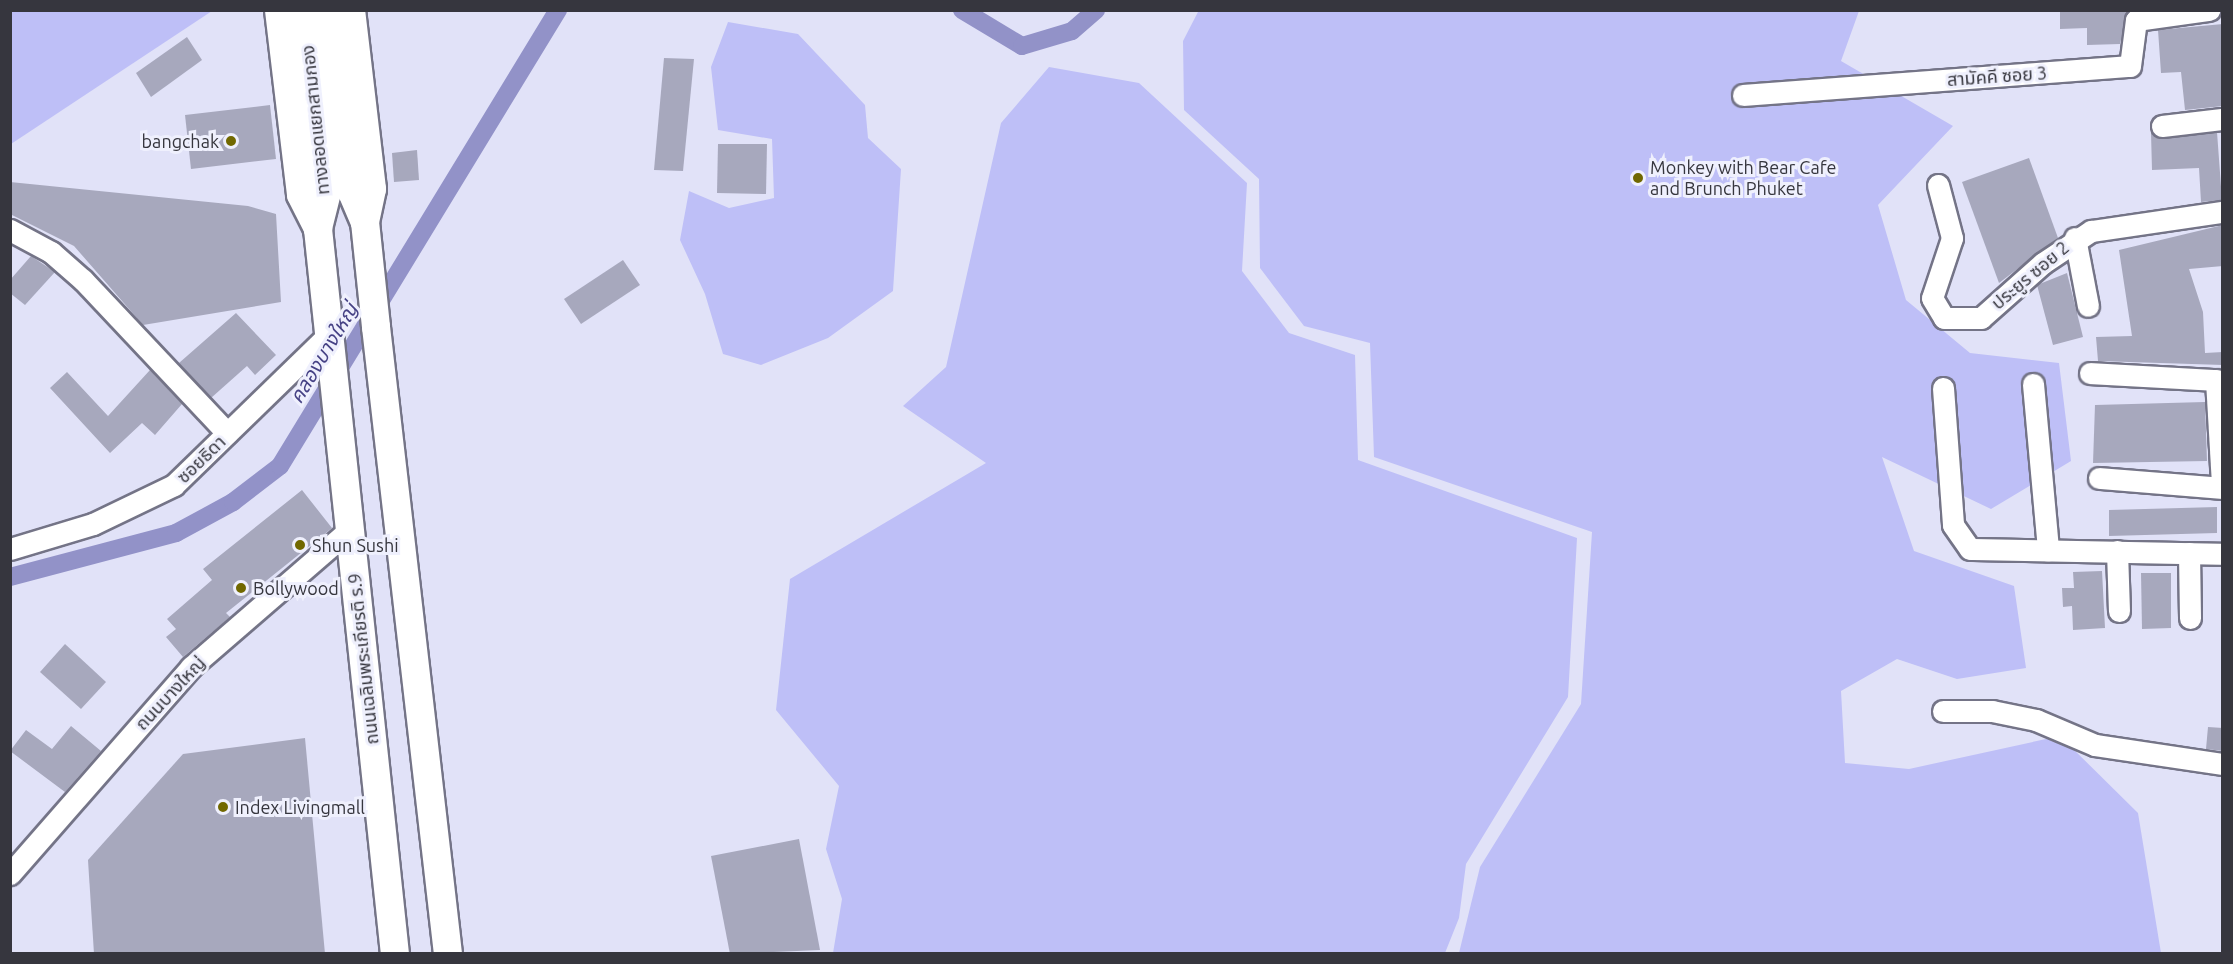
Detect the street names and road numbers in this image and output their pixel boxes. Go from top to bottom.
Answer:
street label: ทางลอดแยกสามกอง [296,44,334,196]
street label: สามัคคี ซอย 3 [1946,62,2048,90]
street label: ประยูร ซอย 2 [1987,236,2073,314]
street label: ซอยธิดา [172,431,230,487]
street label: ถนนเฉลิมพระเกียรติ ร.9 [343,572,383,746]
street label: ถนนบางใหญ่ [130,652,210,734]

